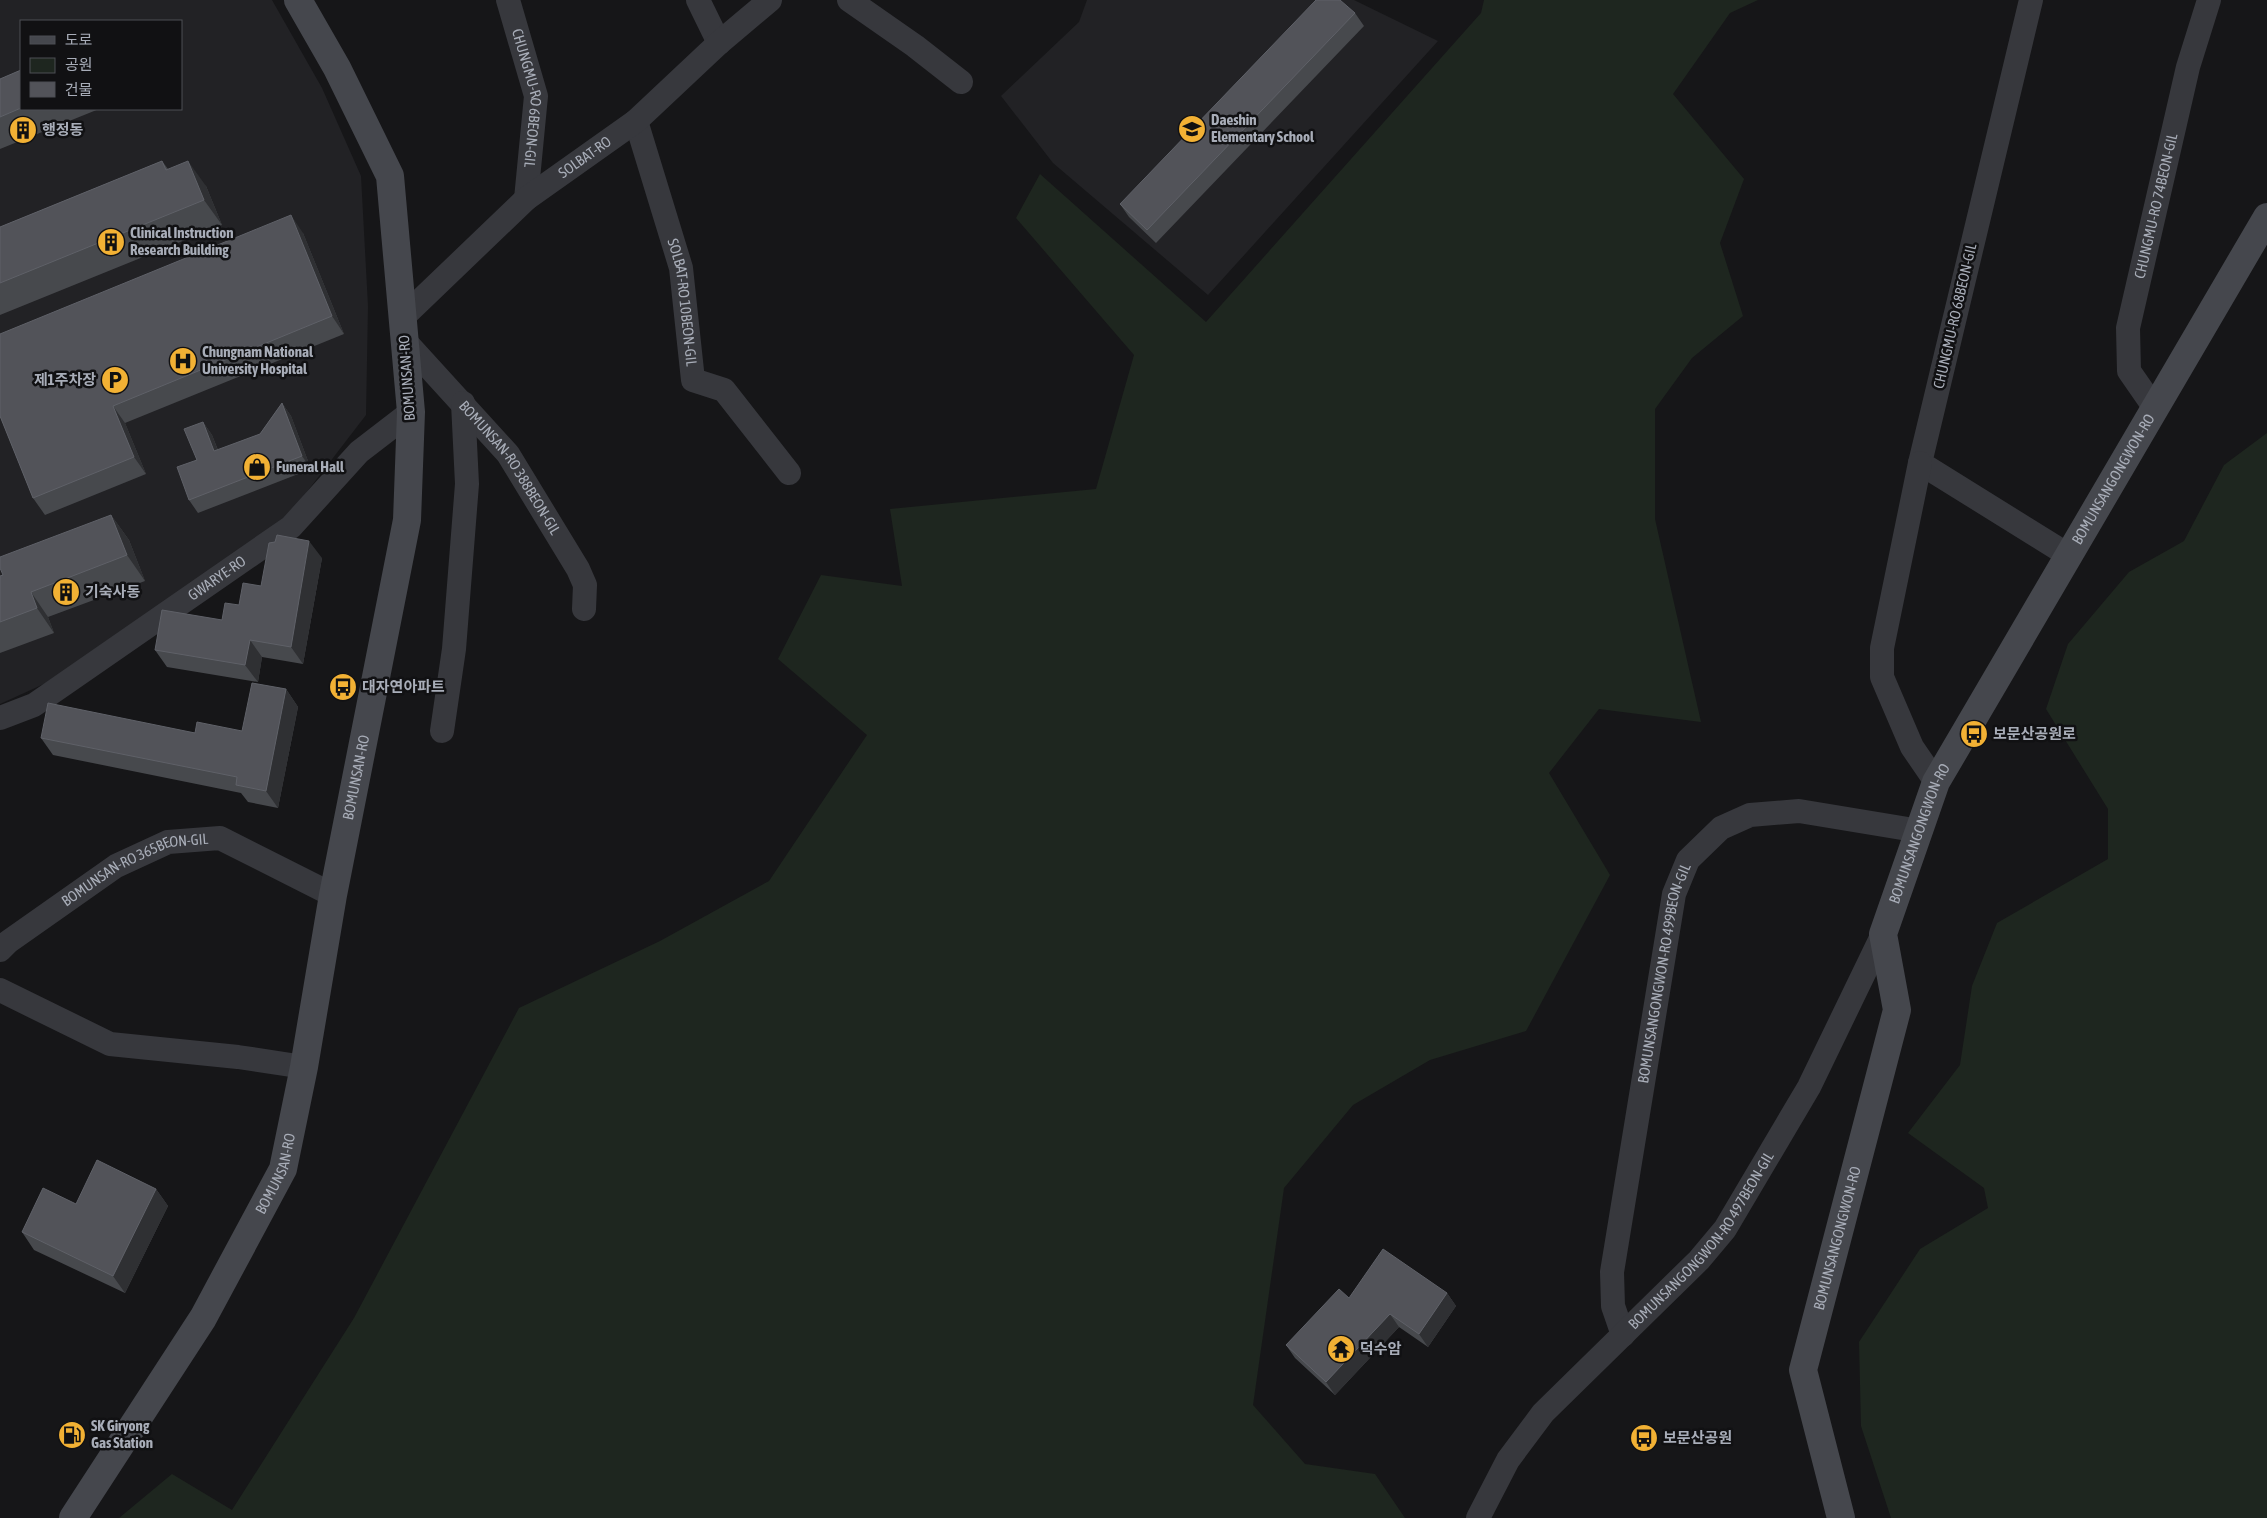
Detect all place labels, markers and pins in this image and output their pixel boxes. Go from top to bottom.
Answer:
place label: Daeshin Elementary School [1211,111,1315,145]
school or university icon: Daeshin Elementary School [1177,114,1207,144]
building icon: 행정동 [8,115,38,145]
place label: 행정동 [42,121,84,138]
place label: Clinical Instruction Research Building [130,224,234,258]
building icon: Clinical Instruction Research Building [96,227,126,257]
place label: Chungnam National University Hospital [202,343,314,377]
hospital icon: Chungnam National University Hospital [168,346,198,376]
parking icon: 제1주차장 [100,365,130,395]
place label: 제1주차장 [34,371,96,388]
shop icon: Funeral Hall [242,452,272,482]
place label: Funeral Hall [276,458,345,475]
building icon: 기숙사동 [51,577,81,607]
place label: 기숙사동 [85,583,140,600]
bus stop icon: 대자연아파트 [328,672,358,702]
place label: 대자연아파트 [362,678,445,695]
bus stop icon: 보문산공원로 [1959,719,1989,749]
place label: 보문산공원로 [1993,725,2076,742]
temple icon: 덕수암 [1326,1334,1356,1364]
place label: 덕수암 [1360,1340,1402,1357]
place label: SK Giryong Gas Station [91,1417,153,1451]
fuel station icon: SK Giryong Gas Station [57,1420,87,1450]
bus stop icon: 보문산공원 [1629,1423,1659,1453]
place label: 보문산공원 [1663,1429,1732,1446]

